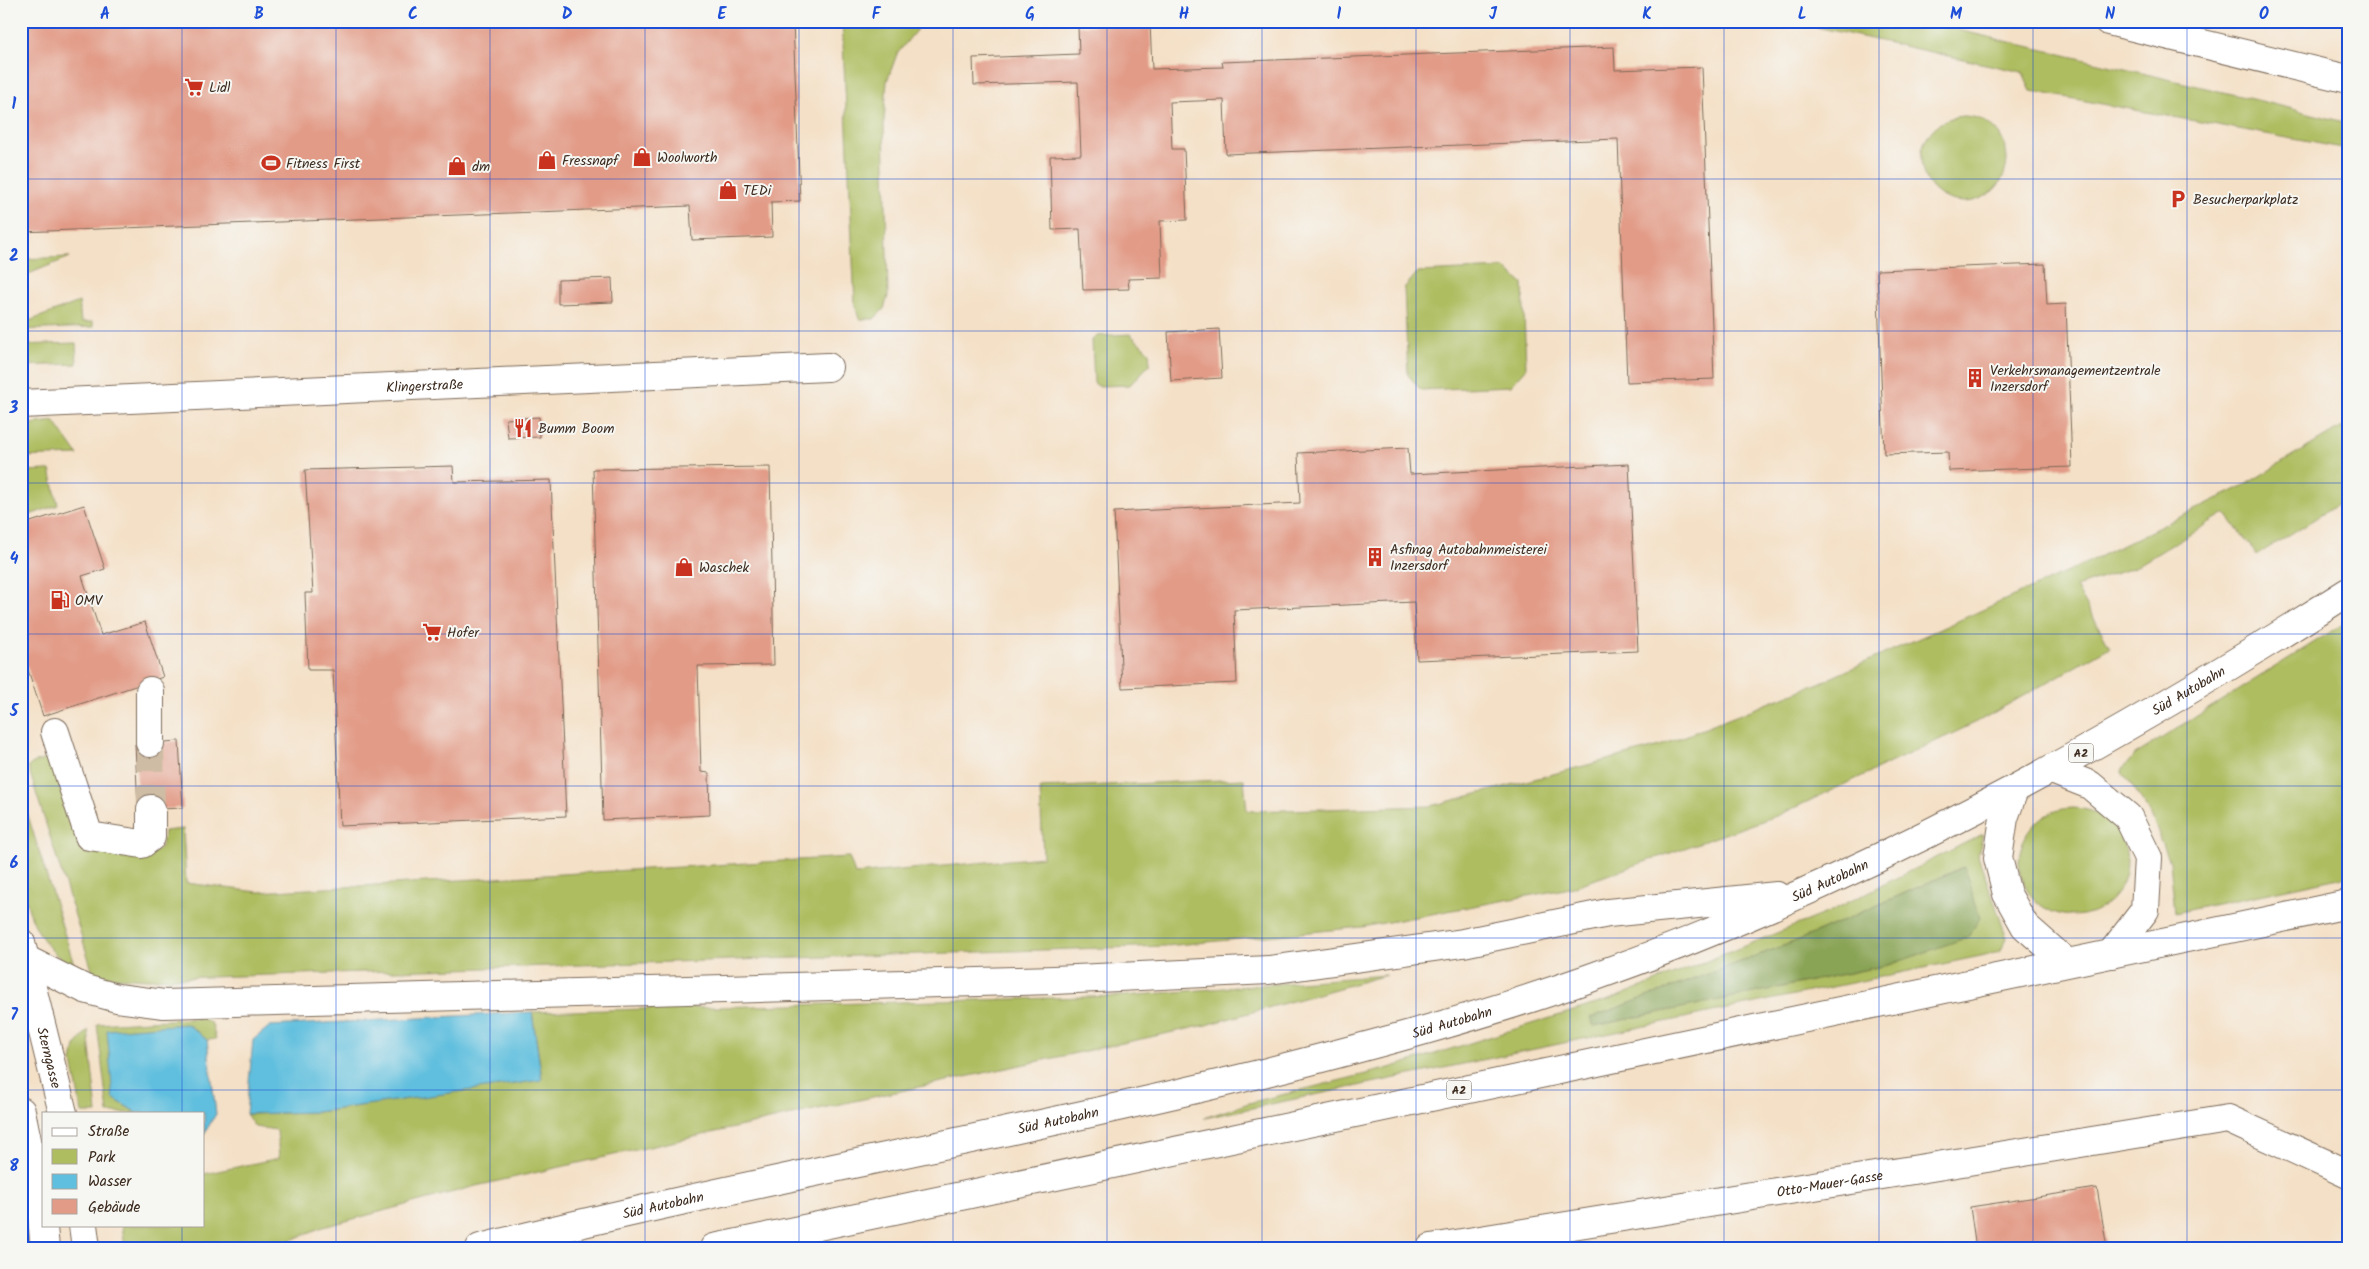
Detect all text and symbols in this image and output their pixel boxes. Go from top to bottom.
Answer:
text: A [100,2,110,27]
text: B [254,2,264,27]
text: C [408,2,418,27]
text: D [562,2,573,27]
text: E [718,2,728,27]
text: F [872,2,882,27]
text: G [1025,2,1035,27]
text: H [1179,2,1189,27]
text: I [1337,2,1342,27]
text: J [1489,2,1498,27]
text: K [1642,2,1652,27]
text: L [1798,2,1806,27]
text: M [1950,2,1963,27]
text: N [2105,2,2115,27]
text: O [2259,2,2269,27]
supermarket icon: Lidl [183,76,205,98]
place label: Lidl [209,77,231,99]
text: 1 [12,92,17,117]
shop icon: Woolworth [631,146,653,168]
place label: Woolworth [657,147,717,169]
shop icon: Fressnapf [536,149,558,171]
place label: Fressnapf [562,150,620,172]
sports icon: Fitness First [260,152,282,174]
place label: Fitness First [286,153,361,175]
shop icon: dm [446,155,468,177]
place label: dm [472,156,490,178]
shop icon: TEDi [717,179,739,201]
place label: TEDi [743,180,772,202]
parking icon: Besucherparkplatz [2167,188,2189,210]
place label: Besucherparkplatz [2193,189,2298,211]
text: 2 [9,244,19,269]
place label: Verkehrsmanagementzentrale Inzersdorf [1990,360,2161,398]
building icon: Verkehrsmanagementzentrale Inzersdorf [1964,367,1986,389]
street label: Klingerstraße [386,374,464,399]
text: 3 [9,396,19,421]
restaurant icon: Bumm Boom [512,417,534,439]
place label: Bumm Boom [538,418,614,440]
place label: Asfinag Autobahnmeisterei Inzersdorf [1390,539,1547,577]
building icon: Asfinag Autobahnmeisterei Inzersdorf [1364,546,1386,568]
text: 4 [10,547,19,572]
shop icon: Waschek [673,556,695,578]
place label: Waschek [699,557,750,579]
fuel station icon: OMV [49,589,71,611]
place label: OMV [75,590,104,612]
supermarket icon: Hofer [421,621,443,643]
place label: Hofer [447,622,480,644]
street label: Süd Autobahn [2148,661,2230,722]
text: 5 [9,699,20,724]
road number: A2 [2068,744,2094,762]
text: 6 [10,851,19,876]
street label: Süd Autobahn [1788,854,1873,909]
street label: Süd Autobahn [1409,1001,1495,1045]
text: 7 [10,1003,18,1028]
street label: Sterngasse [30,1025,67,1092]
road number: A2 [1446,1080,1472,1100]
street label: Süd Autobahn [1015,1102,1101,1141]
legend [42,1112,205,1226]
text: Straße [88,1120,130,1144]
text: Park [88,1146,116,1170]
text: 8 [9,1154,19,1179]
street label: Otto-Mauer-Gasse [1775,1165,1885,1204]
text: Wasser [88,1170,132,1194]
street label: Süd Autobahn [620,1186,706,1226]
text: Gebäude [88,1196,141,1220]

